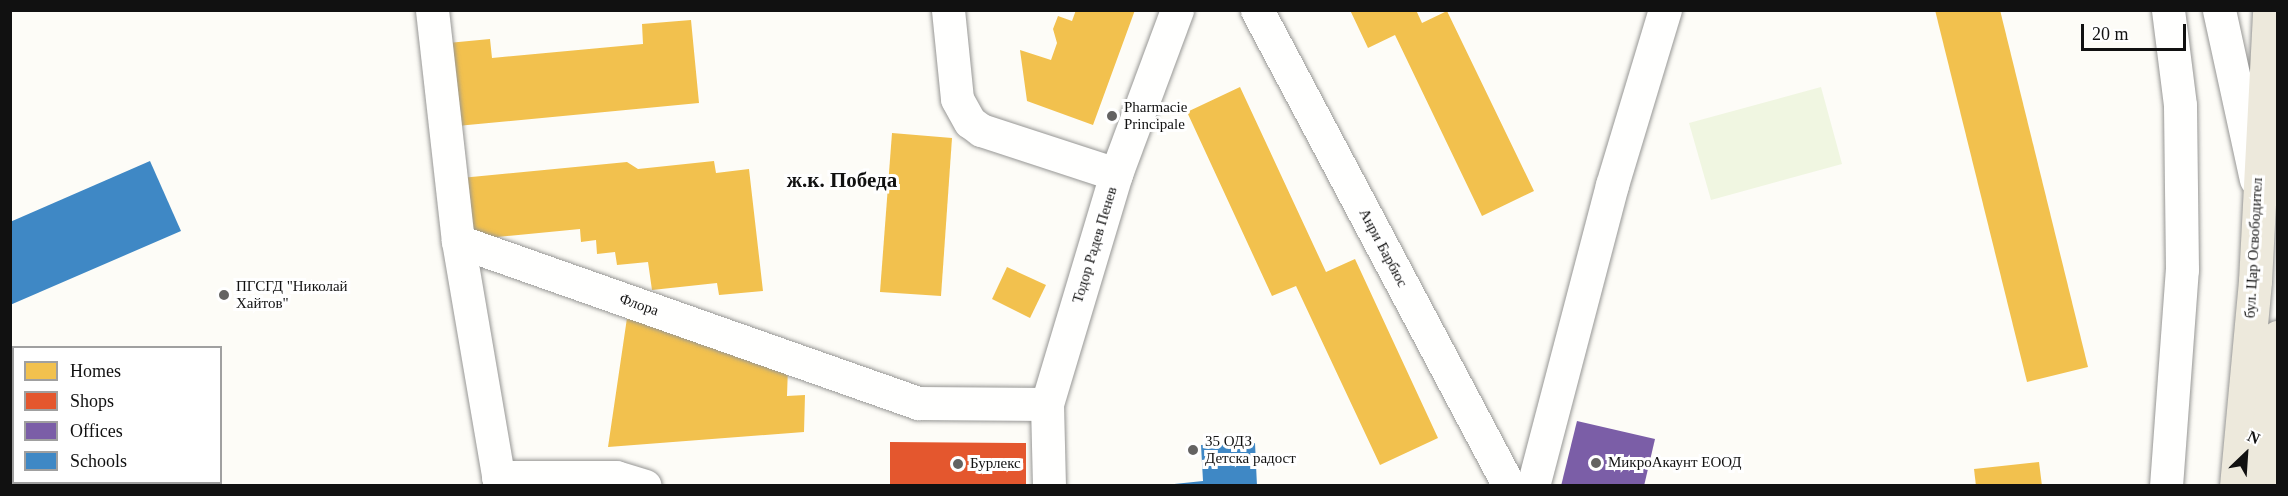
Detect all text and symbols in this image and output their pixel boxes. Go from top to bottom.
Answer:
scale bar [2084,12,2189,50]
text: 20 m [2092,24,2129,44]
place label: Pharmacie Principale [1124,98,1187,133]
marker: Pharmacie Principale [1105,109,1119,123]
district label: ж.к. Победа [787,167,897,193]
street label: бул. Цар Освободител [2241,177,2267,319]
street label: Тодор Радев Пенев [1069,185,1121,305]
street label: Анри Барбюс [1355,206,1411,290]
place label: ПГСГД "Николай Хайтов" [236,277,348,312]
marker: ПГСГД "Николай Хайтов" [217,288,231,302]
street label: Флора [617,290,661,320]
legend [12,346,222,484]
text: Homes [70,361,121,381]
text: Shops [70,391,114,411]
text: Offices [70,421,123,441]
north arrow [2216,424,2276,484]
text: N [2245,427,2263,447]
place label: 35 ОДЗ Детска радост [1205,432,1296,467]
marker: 35 ОДЗ Детска радост [1186,443,1200,457]
text: Schools [70,451,127,471]
place label: МикроАкаунт ЕООД [1608,454,1742,472]
place label: Бурлекс [970,455,1021,473]
marker: МикроАкаунт ЕООД [1589,456,1603,470]
marker: Бурлекс [951,457,965,471]

